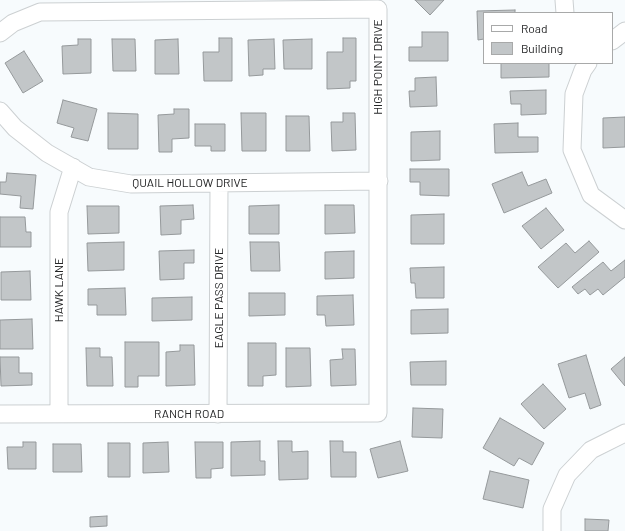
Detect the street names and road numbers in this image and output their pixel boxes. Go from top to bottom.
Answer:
street label: HIGH POINT DRIVE [371,19,385,115]
street label: QUAIL HOLLOW DRIVE [132,176,248,190]
street label: EAGLE PASS DRIVE [212,248,226,348]
street label: HAWK LANE [52,258,66,322]
street label: RANCH ROAD [154,407,224,421]

